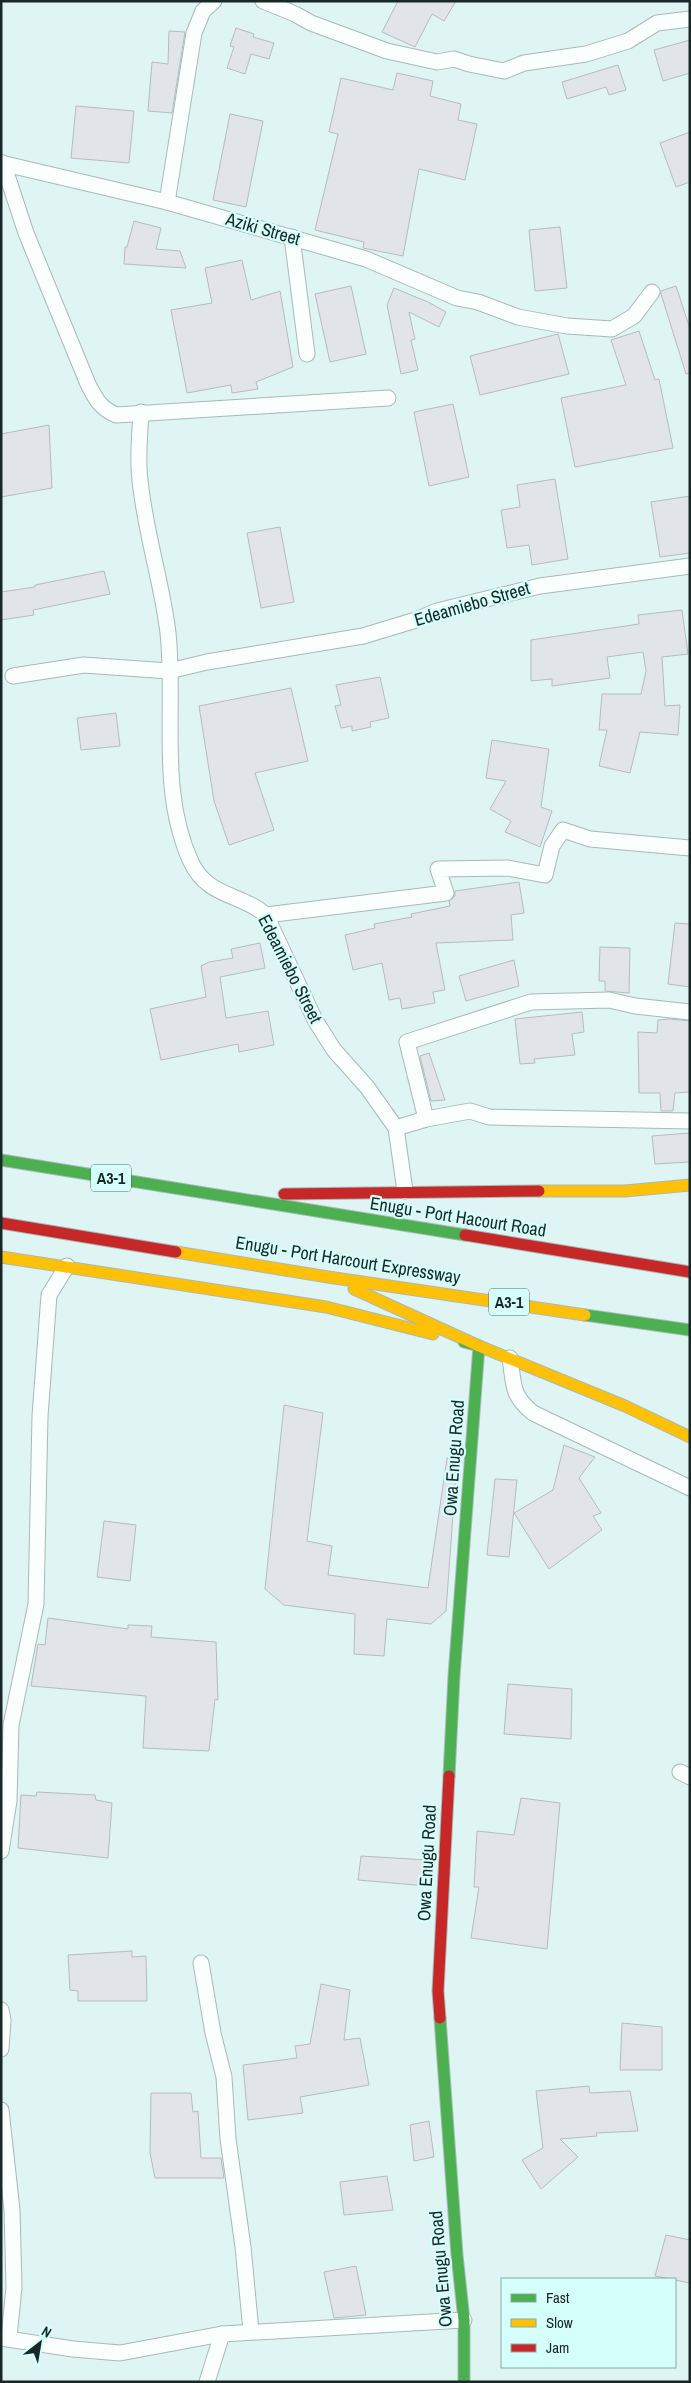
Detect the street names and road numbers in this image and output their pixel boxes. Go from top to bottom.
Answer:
street label: Aziki Street [222,206,303,251]
street label: Edeamiebo Street [411,575,532,632]
street label: Edeamiebo Street [252,910,329,1027]
road number: A3-1 [91,1164,131,1192]
street label: Enugu - Port Hacourt Road [368,1190,548,1243]
street label: Enugu - Port Harcourt Expressway [234,1229,463,1290]
road number: A3-1 [489,1288,529,1315]
street label: Owa Enugu Road [437,1399,470,1517]
street label: Owa Enugu Road [411,1804,442,1922]
street label: Owa Enugu Road [423,2210,458,2328]

